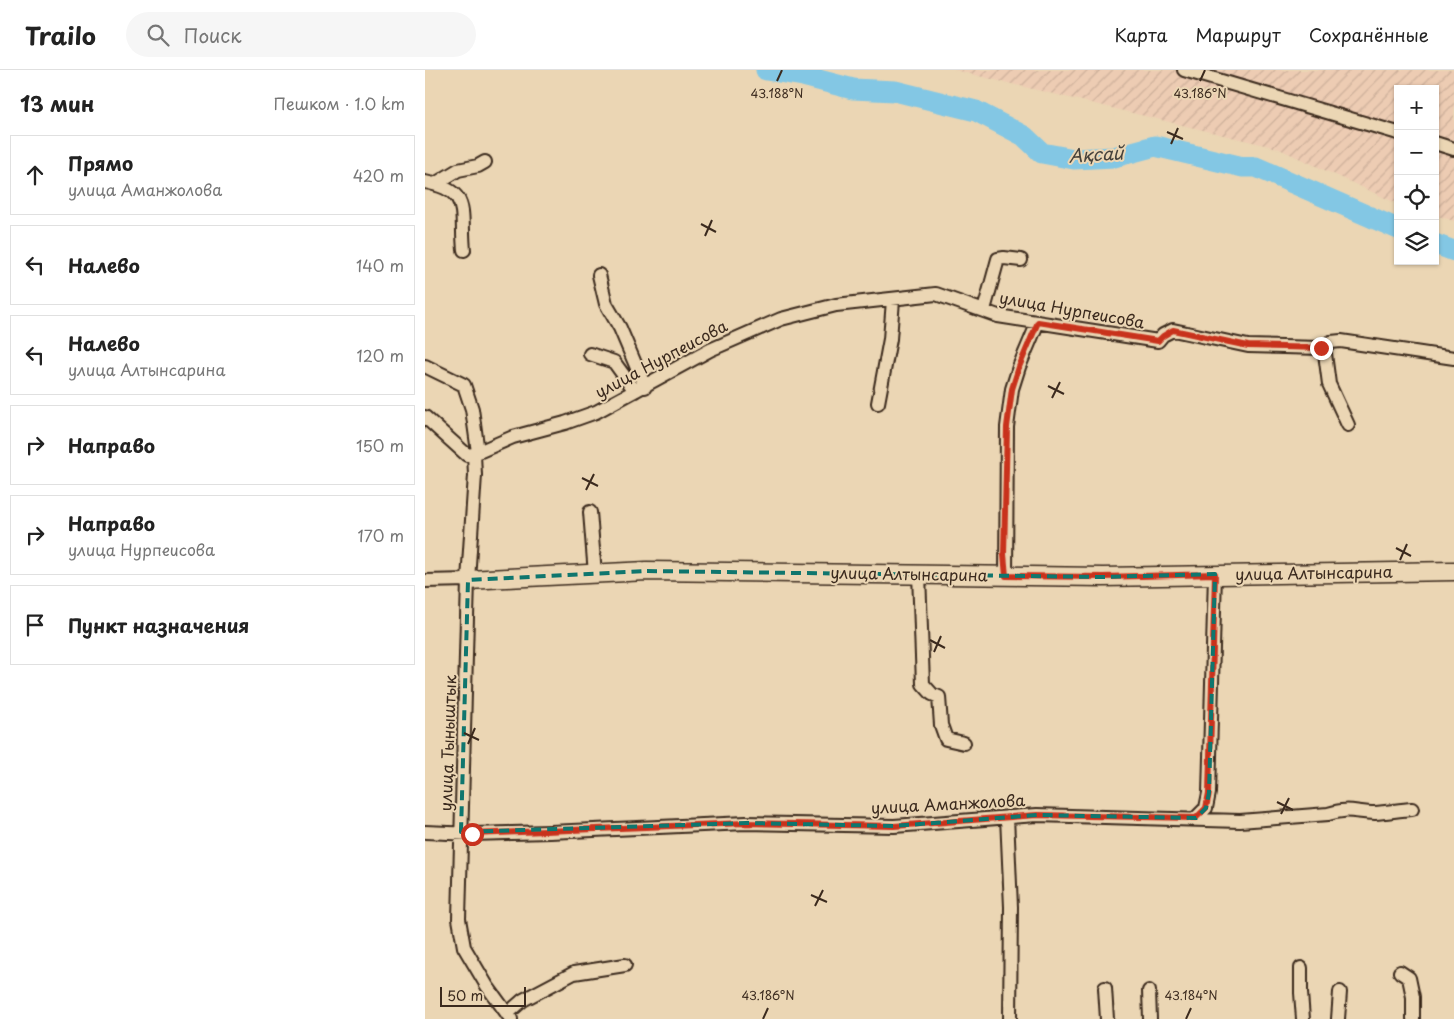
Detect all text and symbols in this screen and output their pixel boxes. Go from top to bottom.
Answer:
search box [126,12,476,57]
text: Trailo [25,17,96,53]
icon: search [144,21,172,49]
text: Поиск [184,21,242,49]
text: Карта [1115,21,1167,48]
text: Маршрут [1195,21,1281,48]
text: Сохранённые [1309,21,1429,48]
text: 43.188°N [751,84,803,102]
text: 43.186°N [1173,84,1227,102]
map controls [1394,85,1439,265]
button: + [1394,85,1439,130]
text: 13 мин [20,87,95,119]
text: Пешком · 1.0 km [274,91,405,115]
button: − [1394,130,1439,175]
water label: Ақсай [1068,138,1126,168]
text: Прямо [68,149,133,177]
icon: ahead [21,161,49,189]
text: 420 m [353,163,404,187]
button: locate [1394,175,1439,220]
text: улица Аманжолова [68,177,222,201]
button: layers [1394,220,1439,265]
icon: left [21,251,49,279]
text: Налево [68,251,140,279]
text: 140 m [356,253,404,277]
street label: улица Нурпеисова [998,284,1147,334]
street label: улица Нурпеисова [590,313,731,403]
text: Налево [68,329,140,357]
route end [1310,337,1333,360]
icon: left [21,341,49,369]
text: 120 m [357,343,404,367]
text: улица Алтынсарина [68,357,226,381]
icon: right [21,431,49,459]
text: Направо [68,431,155,459]
text: 150 m [356,433,404,457]
text: Направо [68,509,155,537]
icon: right [21,521,49,549]
text: 170 m [358,523,404,547]
text: улица Нурпеисова [68,537,215,561]
street label: улица Алтынсарина [1235,559,1393,585]
street label: улица Алтынсарина [830,560,988,586]
icon: arrive [21,611,49,639]
text: Пункт назначения [68,611,249,639]
street label: улица Тыныштык [433,674,461,812]
street label: улица Аманжолова [870,787,1026,819]
route start [461,823,484,846]
scale bar [440,984,526,1007]
text: 50 m [447,985,483,1006]
text: 43.186°N [741,986,795,1004]
text: 43.184°N [1164,986,1218,1004]

